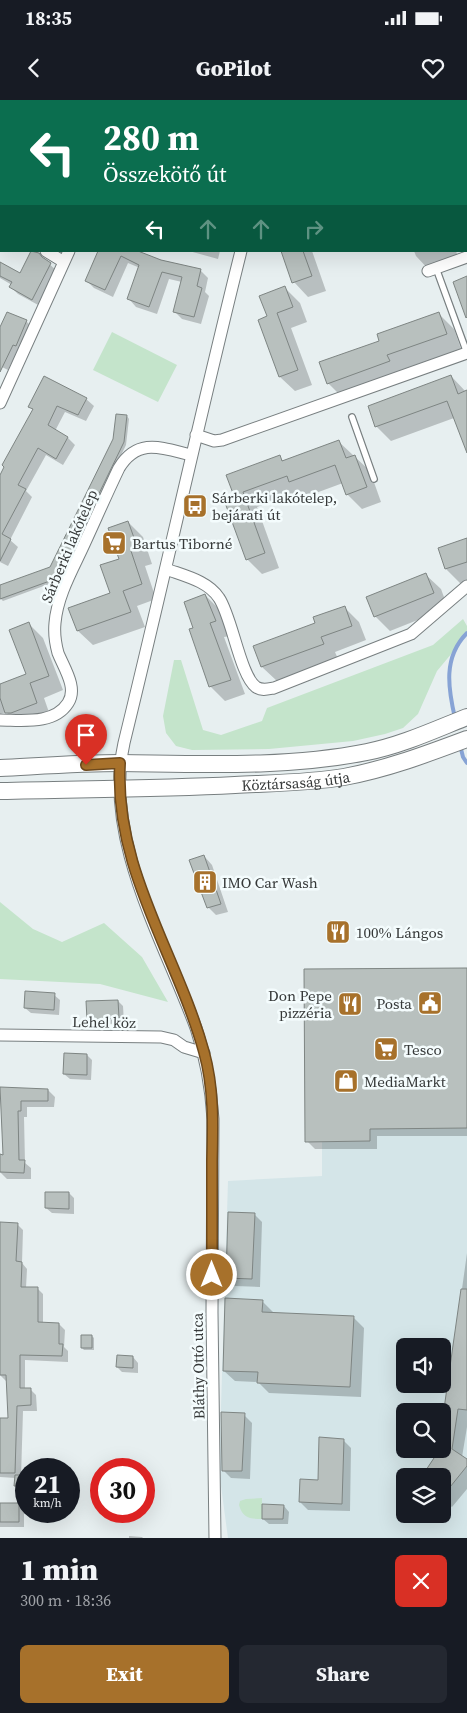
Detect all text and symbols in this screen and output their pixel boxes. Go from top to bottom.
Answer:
text: 18:35 [25,5,72,31]
text: GoPilot [196,53,271,83]
icon: back [20,54,48,82]
icon: heart [419,54,447,82]
text: 280 m [103,114,199,162]
icon: left [20,120,85,185]
text: Összekötő út [103,159,226,189]
icon: left [141,215,169,243]
icon: ahead [194,215,222,243]
icon: ahead [247,215,275,243]
icon: right [300,215,328,243]
street label: Sárberki lakótelep [36,486,102,606]
place label: Sárberki lakótelep, bejárati út [212,487,337,525]
bus stop icon: Sárberki lakótelep, bejárati út [182,493,208,519]
supermarket icon: Bartus Tiborné [101,530,127,556]
place label: Bartus Tiborné [132,533,233,554]
pin [65,714,107,765]
icon: arrive [72,721,100,749]
street label: Köztársaság útja [241,766,352,795]
building icon: IMO Car Wash [192,869,218,895]
place label: IMO Car Wash [222,872,318,893]
restaurant icon: 100% Lángos [325,919,351,945]
place label: 100% Lángos [356,922,443,943]
place label: Don Pepe pizzéria [268,985,332,1023]
public building icon: Posta [417,990,443,1016]
restaurant icon: Don Pepe pizzéria [337,991,363,1017]
place label: Posta [376,993,412,1014]
street label: Lehel köz [72,1011,136,1033]
supermarket icon: Tesco [373,1036,399,1062]
place label: Tesco [404,1039,442,1060]
shop icon: MediaMarkt [333,1068,359,1094]
place label: MediaMarkt [364,1071,446,1092]
position arrow [185,1248,237,1300]
street label: Bláthy Ottó utca [187,1312,209,1420]
map controls [396,1338,451,1523]
button: sound [396,1338,451,1393]
button: search [396,1403,451,1458]
speed limit sign: 30 [90,1458,155,1523]
text: 21 [34,1467,61,1501]
button: layers [396,1468,451,1523]
text: km/h [33,1495,62,1511]
text: 1 min [20,1549,98,1590]
button: close [395,1555,447,1607]
text: 300 m · 18:36 [20,1589,111,1611]
button: Exit [20,1645,229,1703]
button: Share [239,1645,447,1703]

